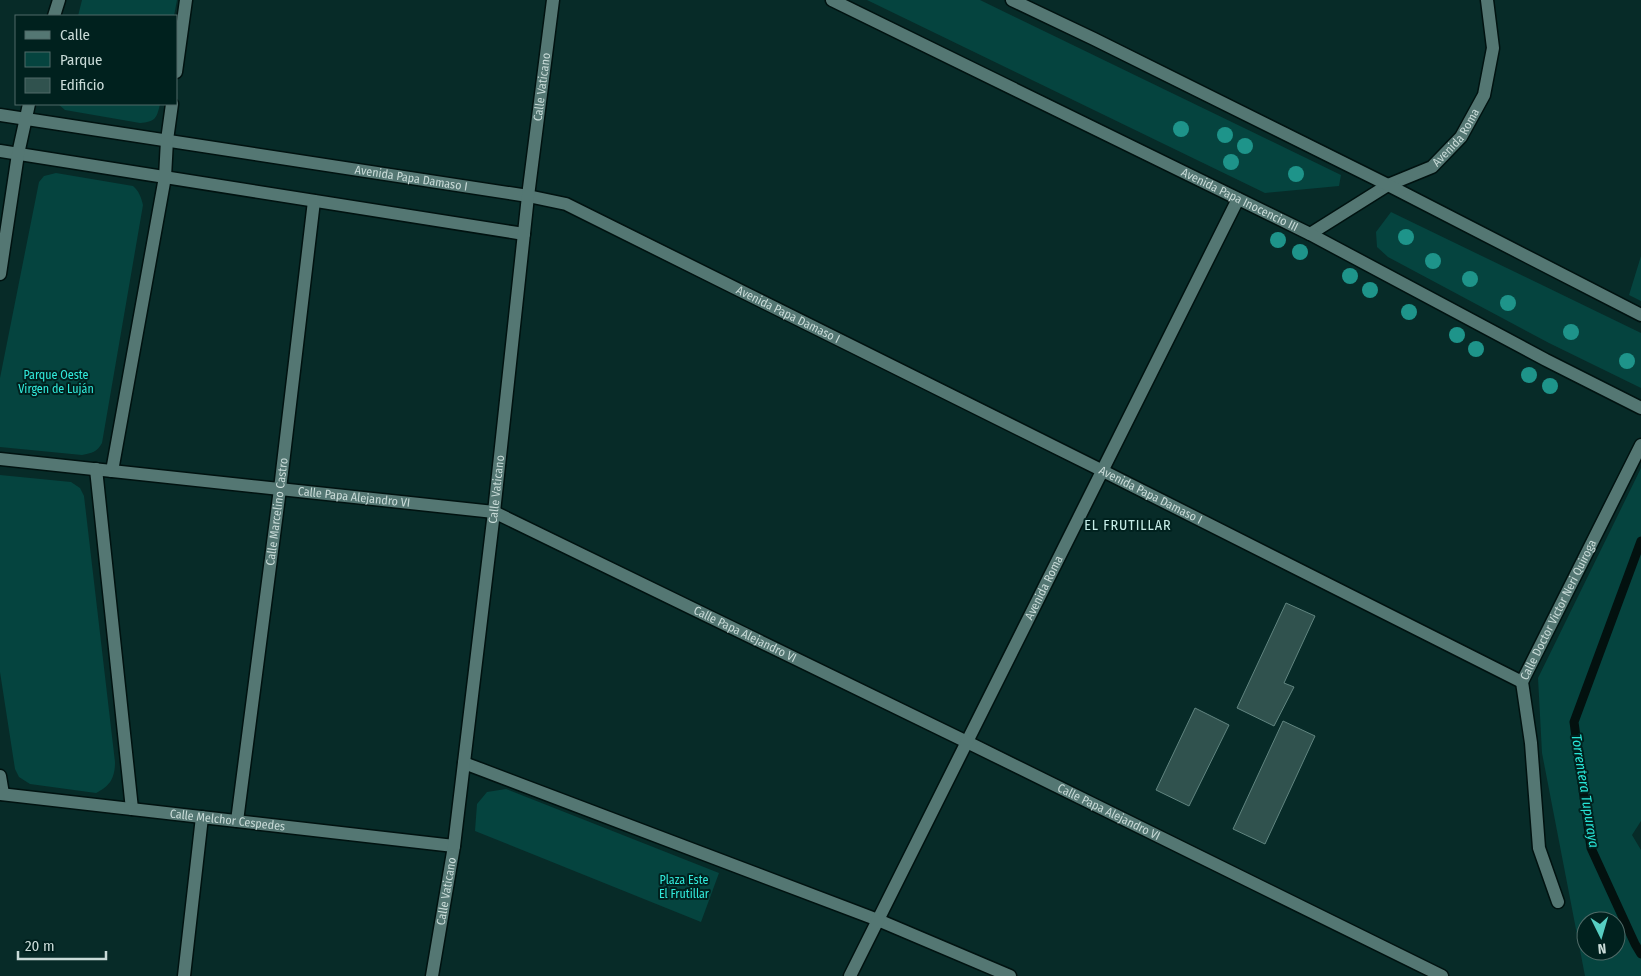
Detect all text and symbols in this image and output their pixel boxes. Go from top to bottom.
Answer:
legend [15,15,178,105]
text: Calle [60,26,90,44]
text: Parque [60,51,103,69]
street label: Calle Vaticano [531,52,553,122]
text: Edificio [60,76,105,94]
street label: Avenida Roma [1429,106,1482,169]
street label: Avenida Papa Damaso I [354,163,468,194]
street label: Avenida Papa Inocencio III [1179,165,1300,234]
street label: Avenida Papa Damaso I [734,283,842,346]
park label: Parque Oeste Virgen de Luján [18,368,94,396]
street label: Calle Vaticano [486,454,507,524]
street label: Calle Marcelino Castro [263,457,291,566]
street label: Avenida Papa Damaso I [1097,463,1205,527]
street label: Calle Papa Alejandro VI [297,484,411,510]
district label: EL FRUTILLAR [1084,517,1172,534]
street label: Calle Doctor Victor Neri Quiroga [1517,537,1599,682]
street label: Avenida Roma [1022,553,1066,622]
street label: Calle Papa Alejandro VI [691,603,799,665]
water label: Torrentera Tupuraya [1568,733,1602,849]
street label: Calle Papa Alejandro VI [1055,781,1163,843]
street label: Calle Melchor Cespedes [169,807,286,834]
street label: Calle Vaticano [434,856,459,926]
park label: Plaza Este El Frutillar [659,873,710,901]
north arrow [1576,911,1626,961]
scale bar [18,928,105,960]
text: 20 m [25,937,55,955]
text: N [1597,940,1607,957]

